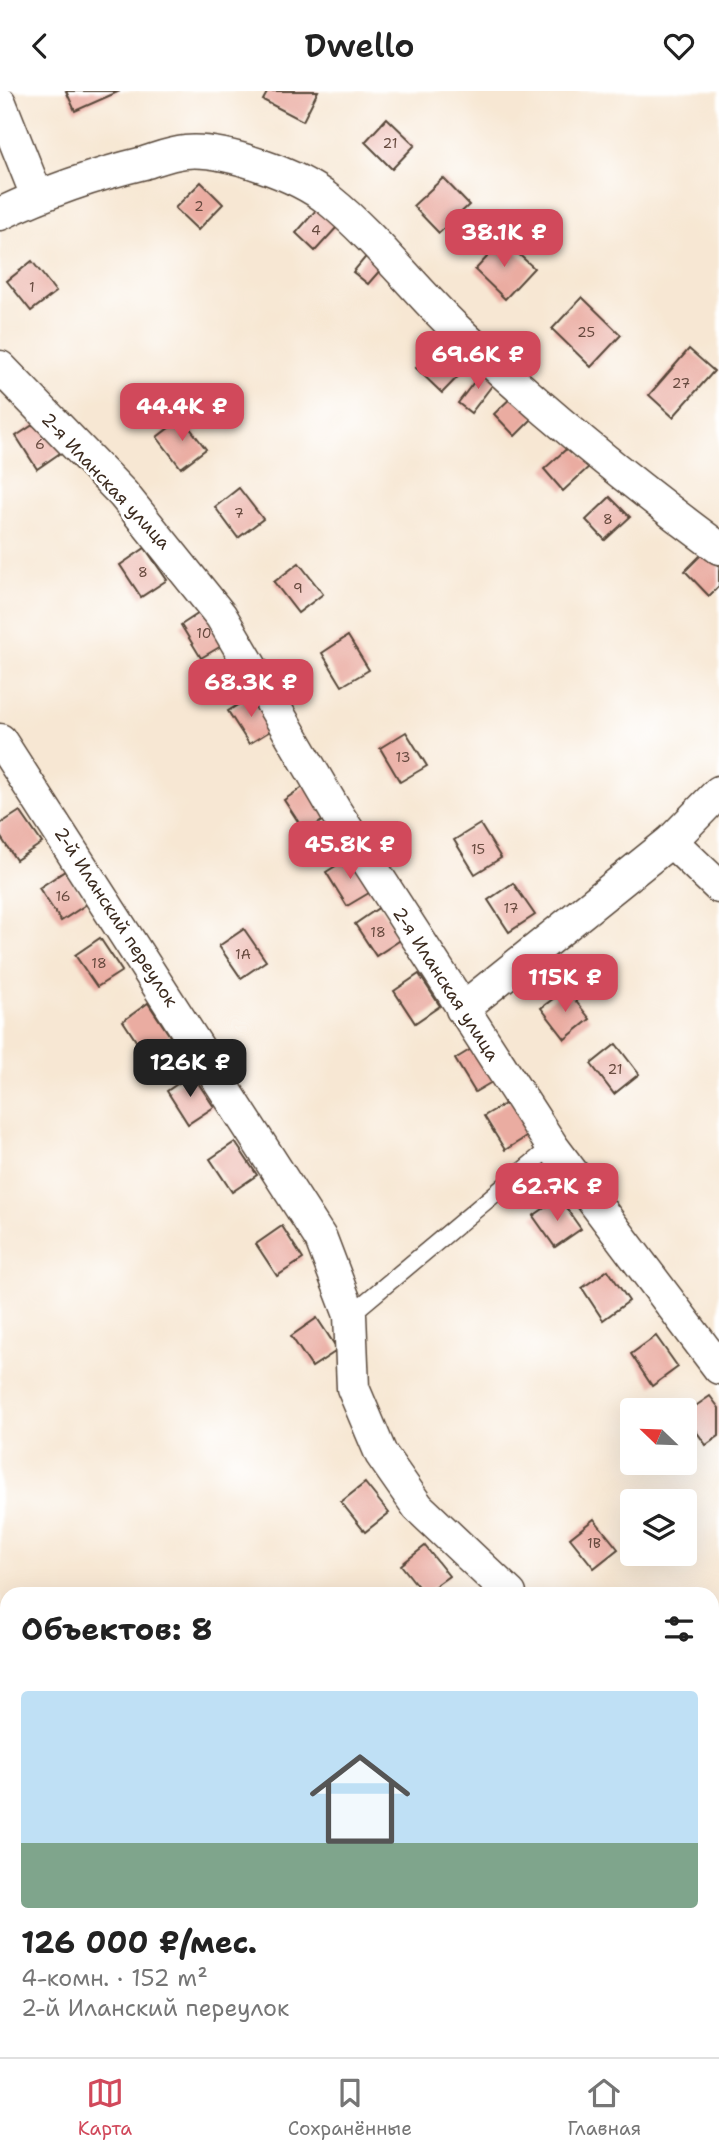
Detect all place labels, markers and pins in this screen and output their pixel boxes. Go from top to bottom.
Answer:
pin: 38.1K ₽ [439,209,569,269]
pin: 69.6K ₽ [413,331,543,391]
pin: 44.4K ₽ [117,383,247,443]
pin: 68.3K ₽ [186,659,316,719]
pin: 45.8K ₽ [285,821,415,881]
pin: 115K ₽ [508,955,622,1014]
pin: 126K ₽ [133,1039,247,1099]
pin: 62.7K ₽ [492,1163,622,1223]

